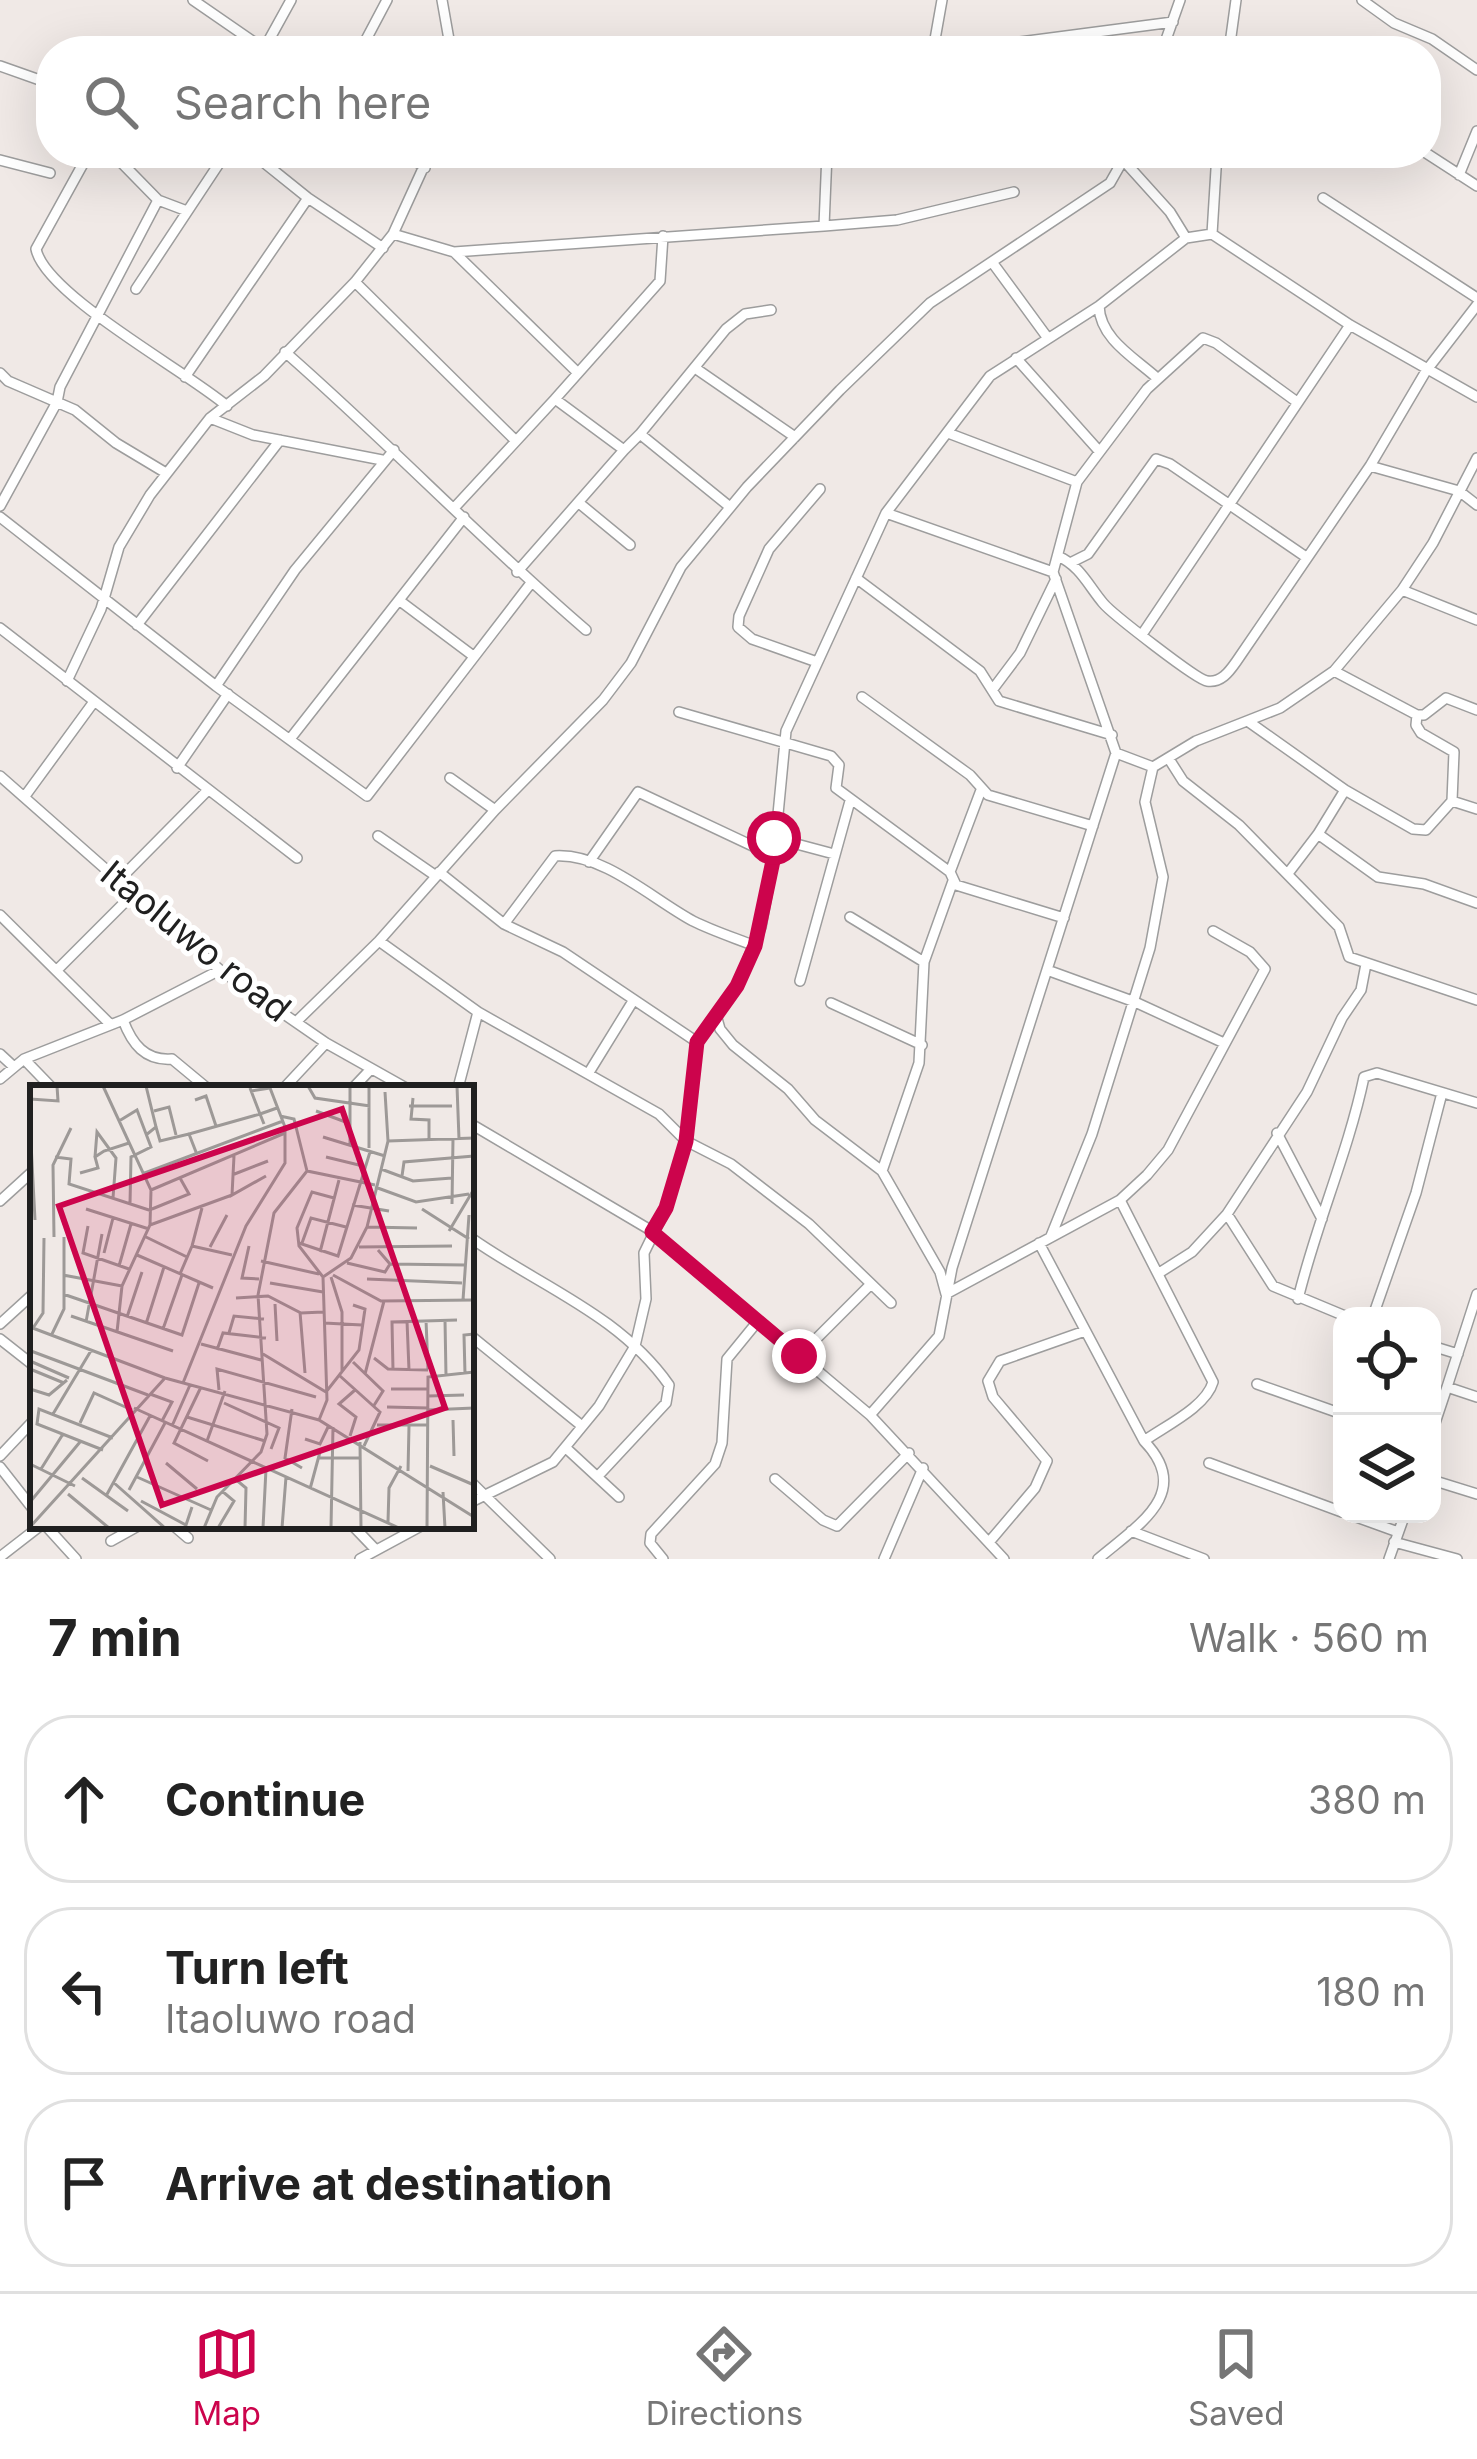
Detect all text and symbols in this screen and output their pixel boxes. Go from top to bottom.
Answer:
search box [36,36,1441,168]
icon: search [78,69,144,135]
text: Search here [174,75,431,130]
route start [747,811,801,865]
street label: Itaoluwo road [92,851,300,1031]
inset map [30,1085,474,1529]
map controls [1333,1307,1441,1523]
button: locate [1333,1307,1441,1415]
route end [772,1329,826,1383]
button: layers [1333,1415,1441,1523]
text: 7 min [48,1607,182,1668]
text: Walk · 560 m [1189,1614,1429,1661]
icon: ahead [51,1766,117,1832]
text: Continue [165,1772,365,1827]
text: 380 m [1308,1776,1426,1823]
text: Turn left [165,1940,349,1995]
icon: left [51,1958,117,2024]
text: 180 m [1316,1968,1426,2015]
text: Itaoluwo road [165,1995,416,2042]
icon: arrive [51,2150,117,2216]
text: Arrive at destination [165,2156,612,2211]
tab: Map [192,2321,261,2433]
tab: Directions [646,2321,803,2433]
tab: Saved [1188,2321,1285,2433]

